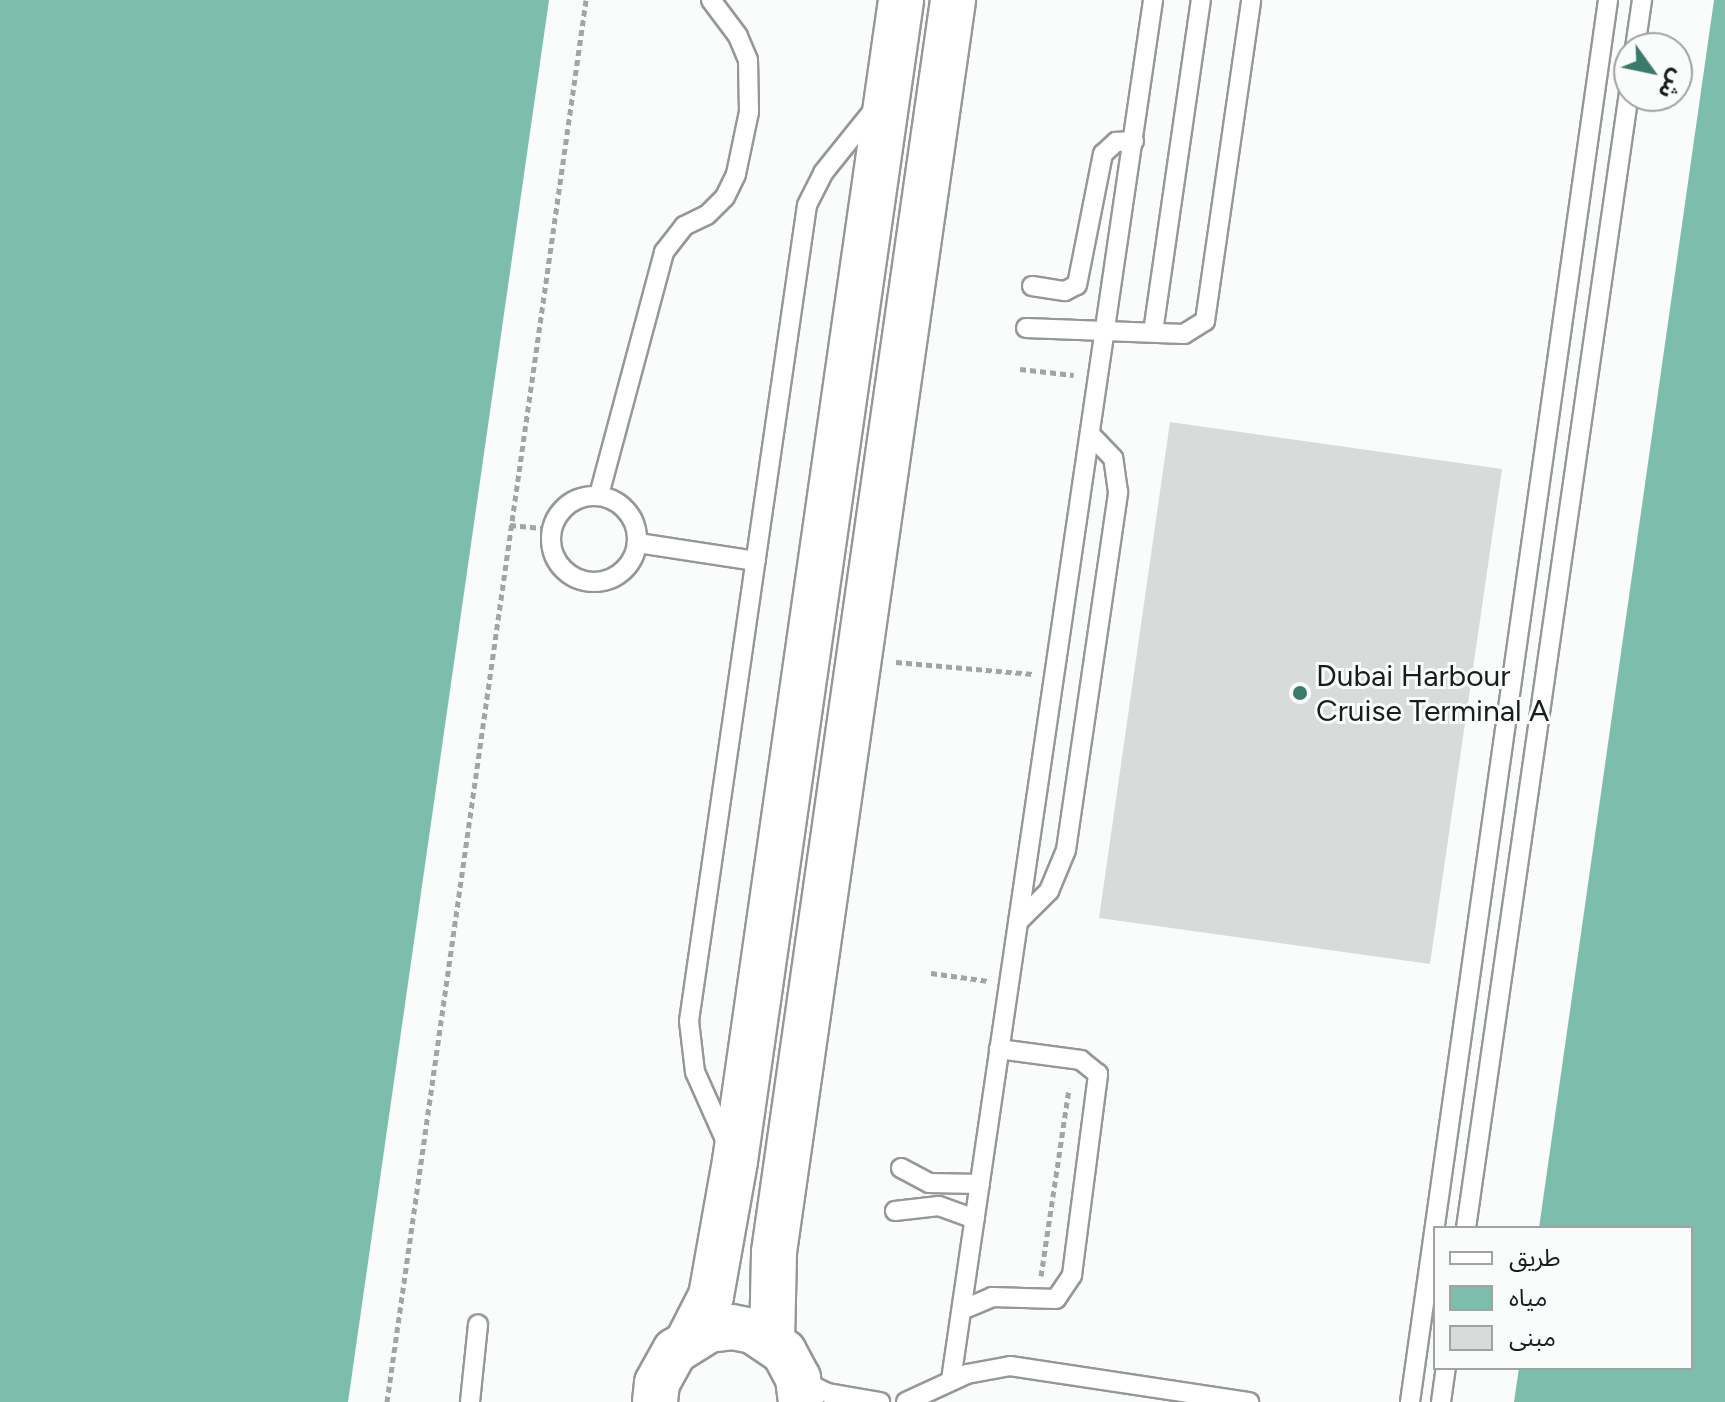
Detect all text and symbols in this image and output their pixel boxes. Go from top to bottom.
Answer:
north arrow [1613,32,1693,112]
text: ش [1652,64,1691,104]
place label: Dubai Harbour Cruise Terminal A [1316,658,1549,728]
marker: Dubai Harbour Cruise Terminal A [1291,684,1309,702]
legend [1433,1226,1693,1370]
text: طريق [1509,1243,1561,1272]
text: مياه [1509,1283,1547,1312]
text: مبنى [1509,1323,1556,1352]

